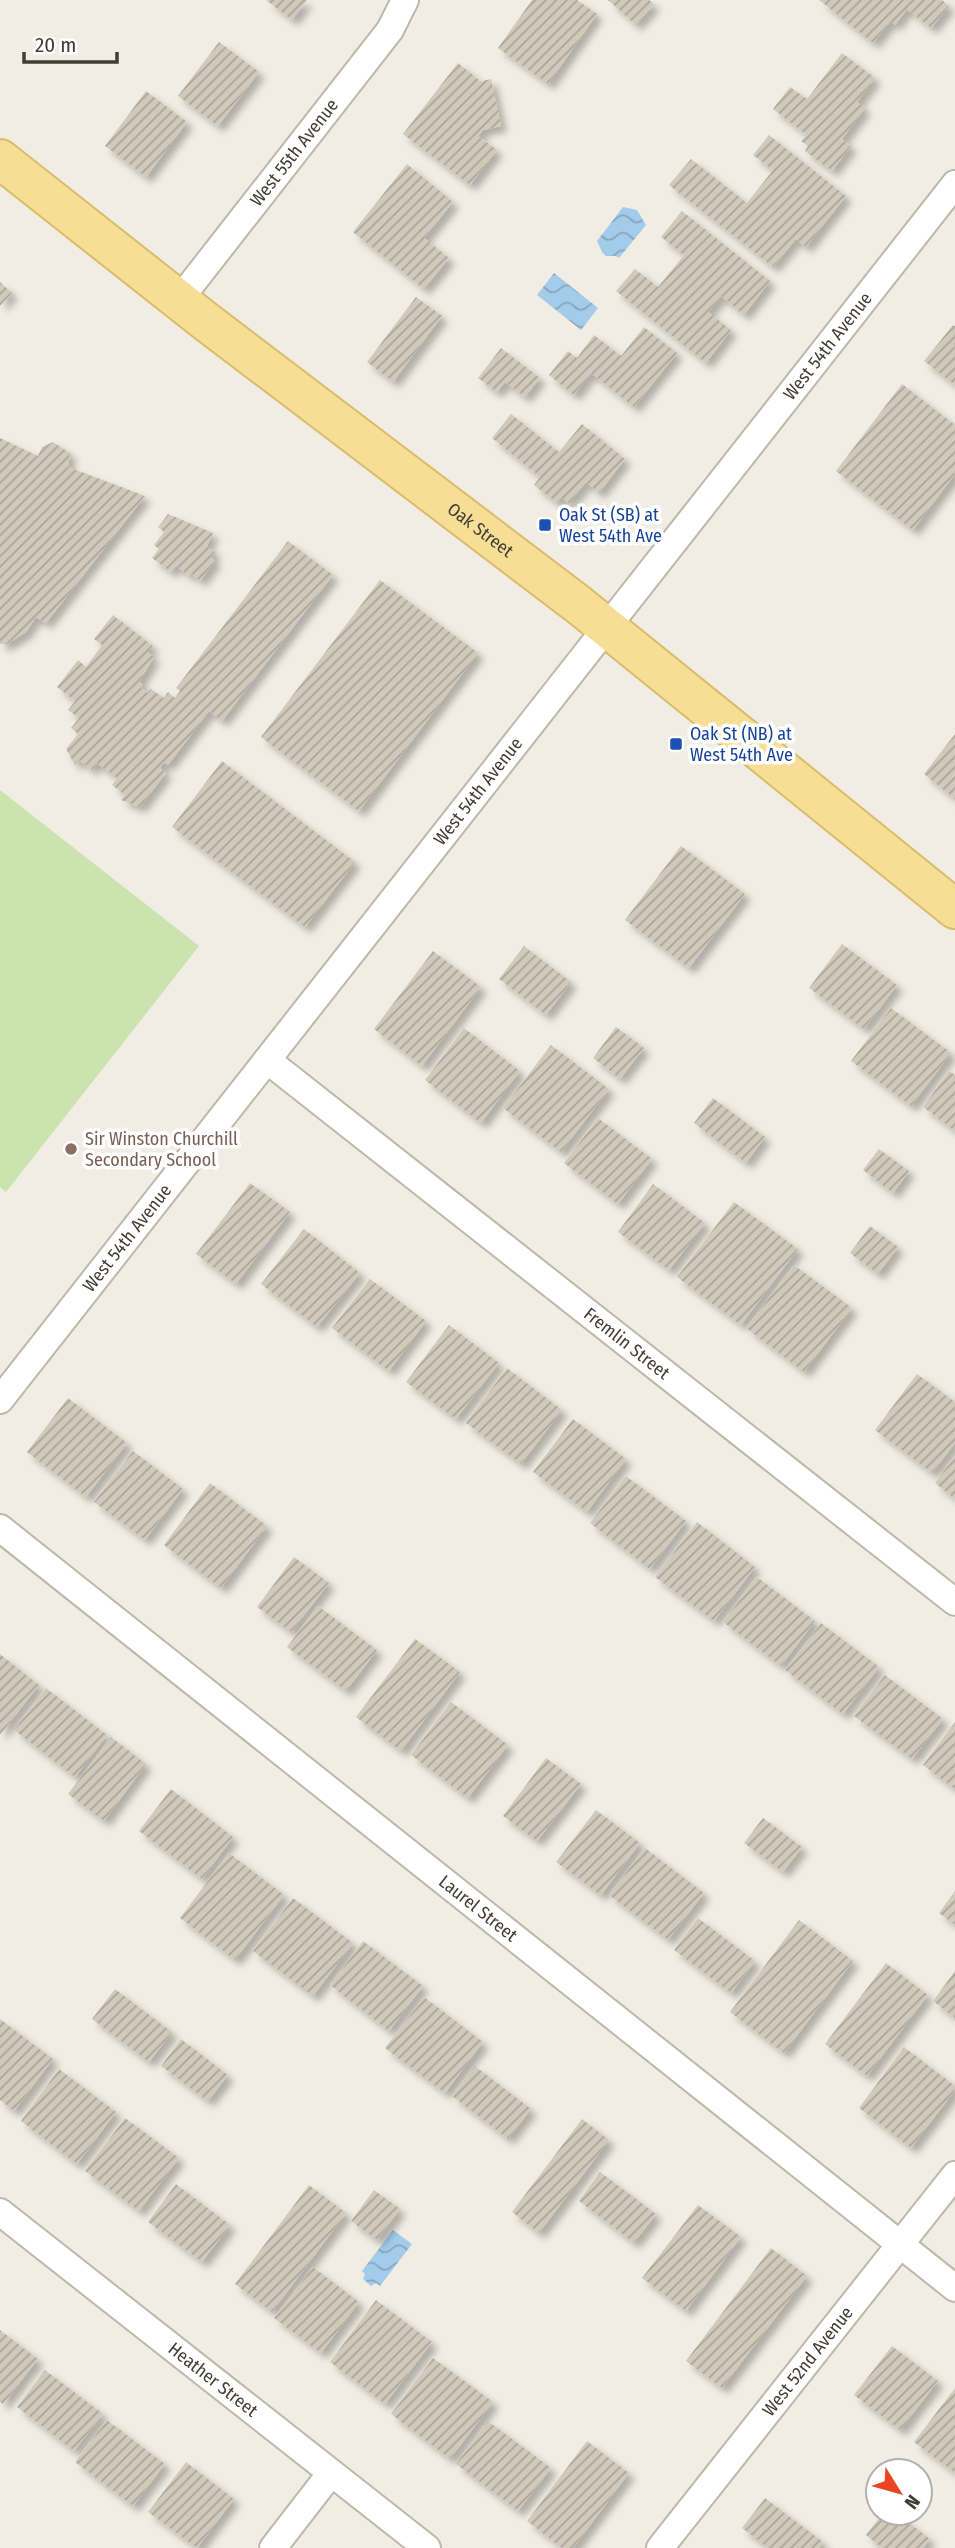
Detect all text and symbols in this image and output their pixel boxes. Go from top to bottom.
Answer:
scale bar [24,21,117,65]
text: 20 m [35,32,76,58]
street label: West 55th Avenue [245,95,343,211]
street label: West 54th Avenue [779,288,877,404]
street label: Oak Street [443,498,518,562]
place label: Oak St (SB) at West 54th Ave [559,504,662,547]
marker: Oak St (SB) at West 54th Ave [537,517,553,533]
place label: Oak St (NB) at West 54th Ave [690,723,793,766]
street label: West 54th Avenue [429,733,527,850]
marker: Oak St (NB) at West 54th Ave [668,736,684,752]
place label: Sir Winston Churchill Secondary School [85,1128,238,1171]
marker: Sir Winston Churchill Secondary School [63,1141,79,1157]
street label: West 54th Avenue [78,1180,176,1296]
street label: Fremlin Street [579,1303,674,1384]
street label: Laurel Street [434,1871,522,1946]
street label: West 52nd Avenue [758,2302,858,2421]
street label: Heather Street [164,2338,262,2422]
north arrow [864,2457,934,2527]
text: N [900,2490,925,2513]

